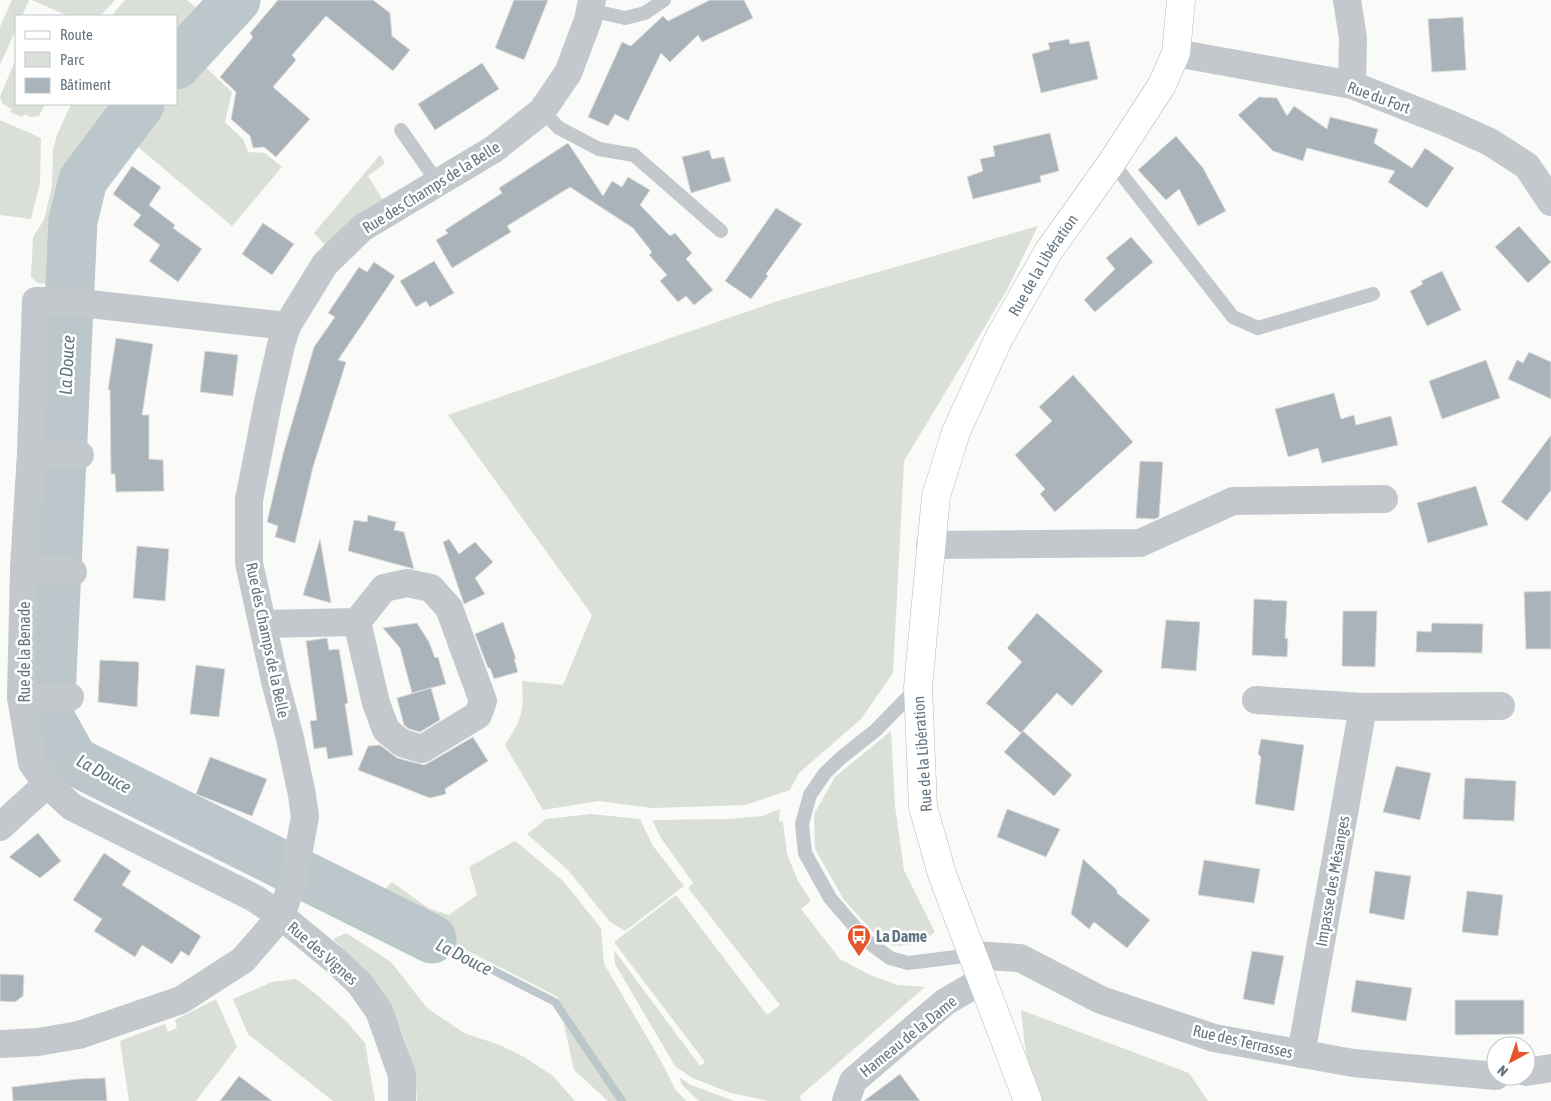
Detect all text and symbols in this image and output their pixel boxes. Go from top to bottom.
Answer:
legend [15,15,178,105]
text: Route [60,26,93,43]
text: Parc [60,51,84,68]
text: Bâtiment [60,76,111,93]
street label: Rue du Fort [1345,77,1413,117]
street label: Rue des Champs de la Belle [359,137,504,237]
street label: Rue de la Libération [1005,211,1081,319]
water label: La Douce [54,335,79,395]
street label: Rue des Champs de la Belle [242,561,293,720]
street label: Rue de la Benade [15,602,33,703]
street label: Rue de la Libération [909,695,935,813]
water label: La Douce [73,750,135,798]
street label: Impasse des Mésanges [1312,814,1353,948]
street label: Rue des Vignes [284,918,362,989]
bus stop icon: La Dame [846,923,872,957]
place label: La Dame [876,927,927,945]
water label: La Douce [433,934,496,980]
street label: Hameau de la Dame [856,992,960,1080]
street label: Rue des Terrasses [1191,1021,1295,1061]
north arrow [1486,1036,1536,1086]
text: N [1494,1062,1511,1080]

